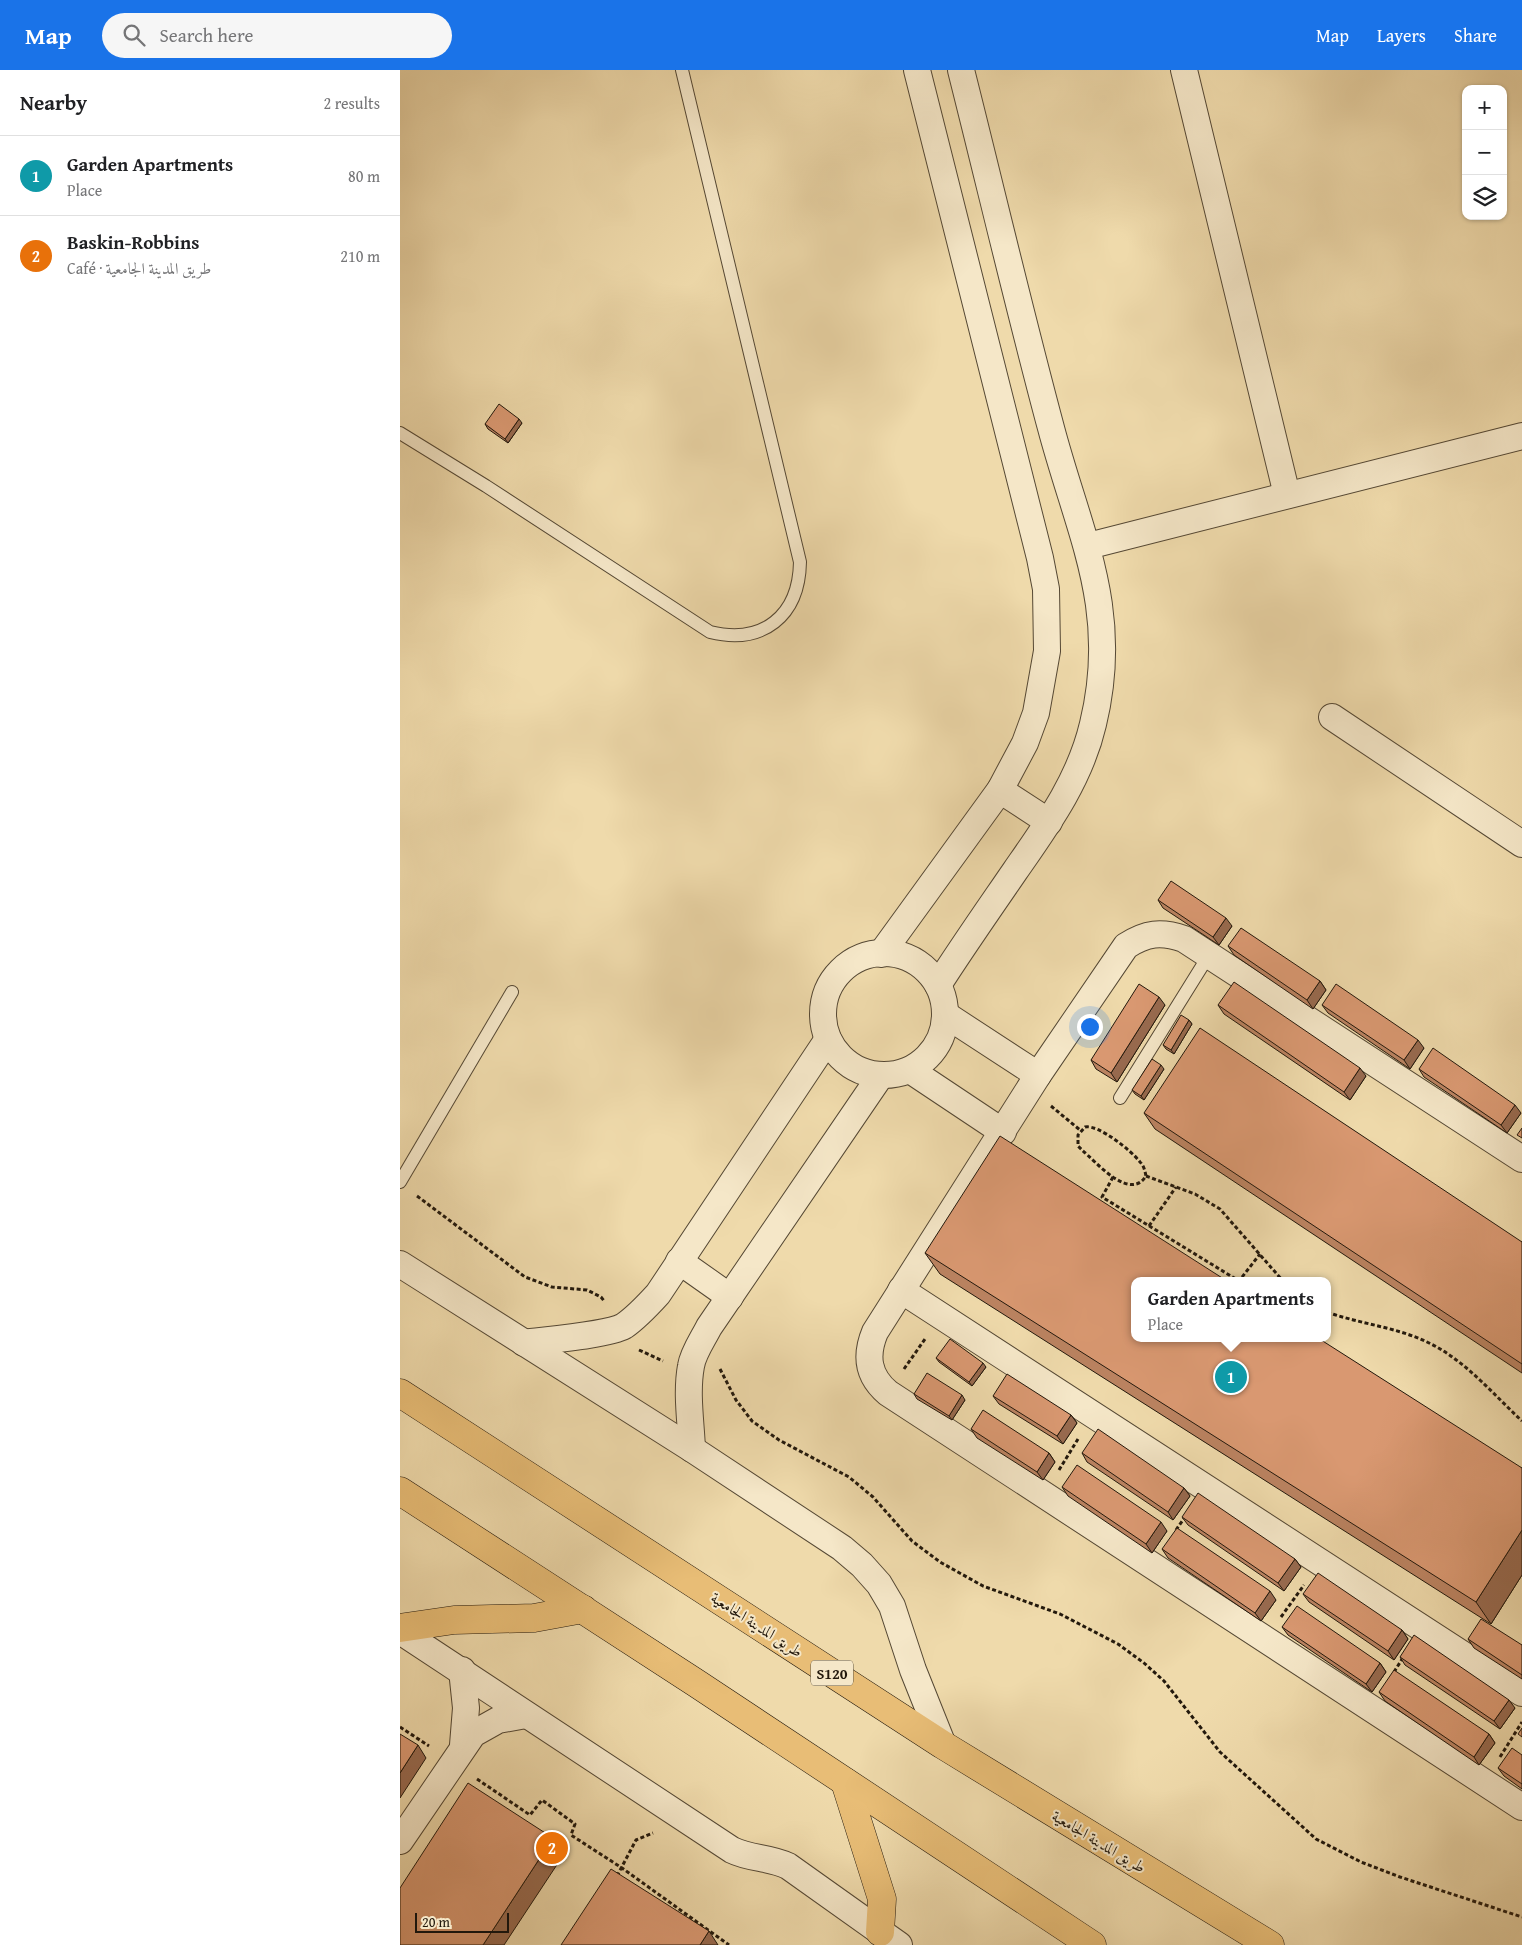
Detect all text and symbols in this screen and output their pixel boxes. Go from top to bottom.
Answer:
search box [102,13,452,58]
text: Map [25,18,72,53]
icon: search [120,21,148,49]
text: Search here [160,21,253,49]
text: Map [1316,22,1349,49]
text: Layers [1377,22,1426,49]
text: Share [1454,22,1497,49]
map controls [1462,85,1507,220]
button: + [1462,85,1507,130]
text: Nearby [20,87,87,118]
text: 2 results [323,91,380,115]
button: − [1462,130,1507,175]
text: Garden Apartments [67,150,233,178]
text: 1 [32,164,40,188]
text: 80 m [348,164,380,188]
button: layers [1462,175,1507,220]
text: Place [67,178,102,202]
text: Baskin-Robbins [67,228,199,256]
text: 2 [32,244,40,268]
text: 210 m [340,244,380,268]
text: Café · طريق المدينة الجامعية [67,256,211,280]
your location [1077,1014,1103,1040]
popup [1131,1277,1331,1342]
text: Garden Apartments [1148,1284,1314,1312]
text: Place [1148,1312,1183,1336]
pin: 1 [1215,1358,1247,1396]
street label: طريق المدينة الجامعية [706,1585,808,1663]
road number: S120 [811,1660,853,1686]
street label: طريق المدينة الجامعية [1047,1803,1151,1879]
pin: 2 [536,1829,568,1867]
scale bar [415,1910,509,1933]
text: 20 m [422,1912,450,1932]

